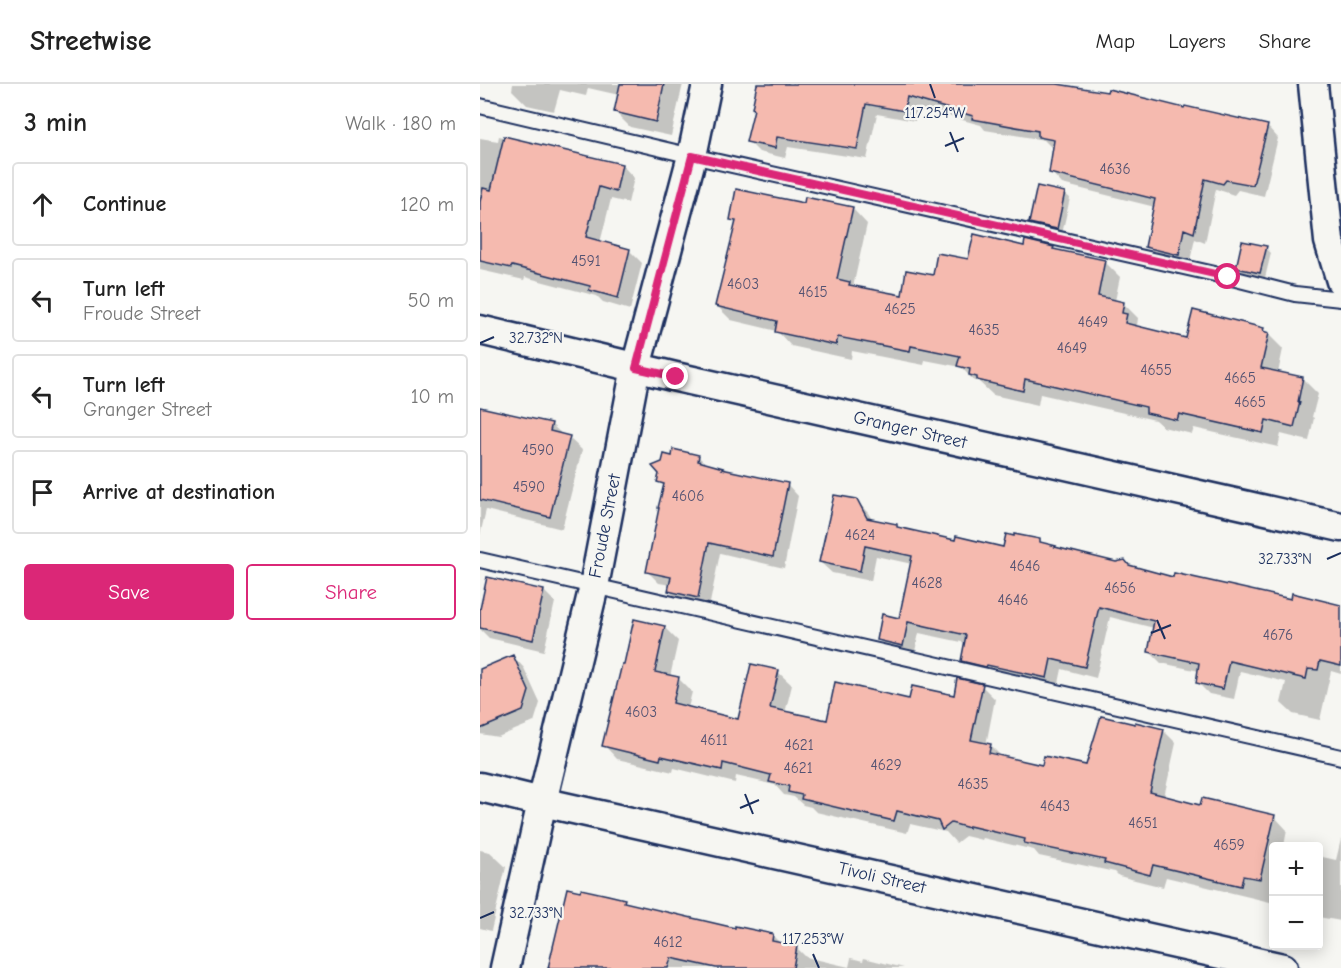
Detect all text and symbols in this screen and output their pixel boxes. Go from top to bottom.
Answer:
text: Streetwise [30,25,151,57]
text: Map [1096,29,1135,53]
text: Layers [1168,29,1226,53]
text: Share [1259,29,1311,53]
text: 117.254°W [904,104,966,122]
text: 3 min [24,108,87,138]
text: Walk · 180 m [345,112,456,135]
house number: 4636 [1099,160,1131,178]
icon: ahead [26,188,59,221]
text: Continue [83,191,166,217]
text: 120 m [400,193,454,216]
house number: 4591 [571,252,601,270]
route start [1214,263,1240,289]
house number: 4603 [727,275,759,293]
text: Turn left [83,276,165,302]
house number: 4615 [798,283,828,301]
icon: left [26,284,59,317]
text: 50 m [408,289,454,312]
house number: 4625 [884,300,916,318]
text: Froude Street [83,302,200,325]
house number: 4649 [1078,313,1108,331]
house number: 4635 [968,321,1000,339]
text: 32.732°N [509,329,563,347]
house number: 4649 [1057,339,1087,357]
house number: 4655 [1140,361,1172,379]
route end [662,363,688,389]
house number: 4665 [1224,369,1256,387]
text: Turn left [83,372,165,398]
icon: left [26,380,59,413]
text: 10 m [411,385,454,408]
house number: 4665 [1234,393,1266,411]
text: Granger Street [83,398,212,421]
street label: Granger Street [851,407,970,453]
house number: 4590 [522,441,554,459]
street label: Froude Street [585,471,626,580]
icon: arrive [26,476,59,509]
house number: 4590 [513,478,545,496]
text: Arrive at destination [83,479,275,505]
house number: 4606 [672,487,704,505]
house number: 4624 [845,526,875,544]
text: 32.733°N [1258,550,1312,568]
house number: 4646 [1010,557,1040,575]
button: Save [24,564,234,620]
button: Share [246,564,456,620]
house number: 4628 [912,574,942,592]
house number: 4656 [1104,579,1136,597]
house number: 4646 [998,591,1028,609]
house number: 4676 [1263,626,1293,644]
house number: 4603 [625,703,657,721]
house number: 4611 [700,731,728,749]
house number: 4621 [784,736,814,754]
house number: 4629 [870,756,902,774]
house number: 4621 [783,759,813,777]
house number: 4635 [957,775,989,793]
house number: 4643 [1040,797,1070,815]
house number: 4651 [1128,814,1158,832]
house number: 4659 [1213,836,1245,854]
map controls [1269,842,1323,950]
button: + [1269,842,1323,896]
street label: Tivoli Street [836,858,929,898]
button: − [1269,896,1323,950]
text: 32.733°N [509,904,563,922]
text: 117.253°W [782,930,844,948]
house number: 4612 [653,933,683,951]

